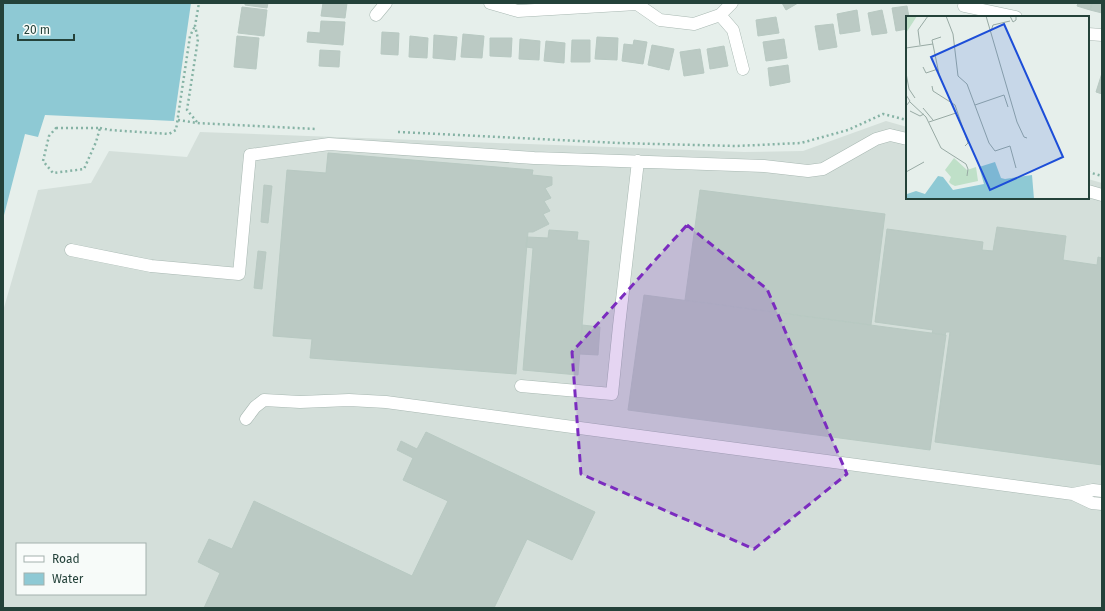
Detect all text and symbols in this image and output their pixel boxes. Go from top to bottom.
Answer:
scale bar [18,16,74,42]
inset map [906,16,1089,199]
text: 20 m [24,23,50,37]
legend [16,543,146,595]
text: Road [52,552,80,566]
text: Water [52,572,84,586]

